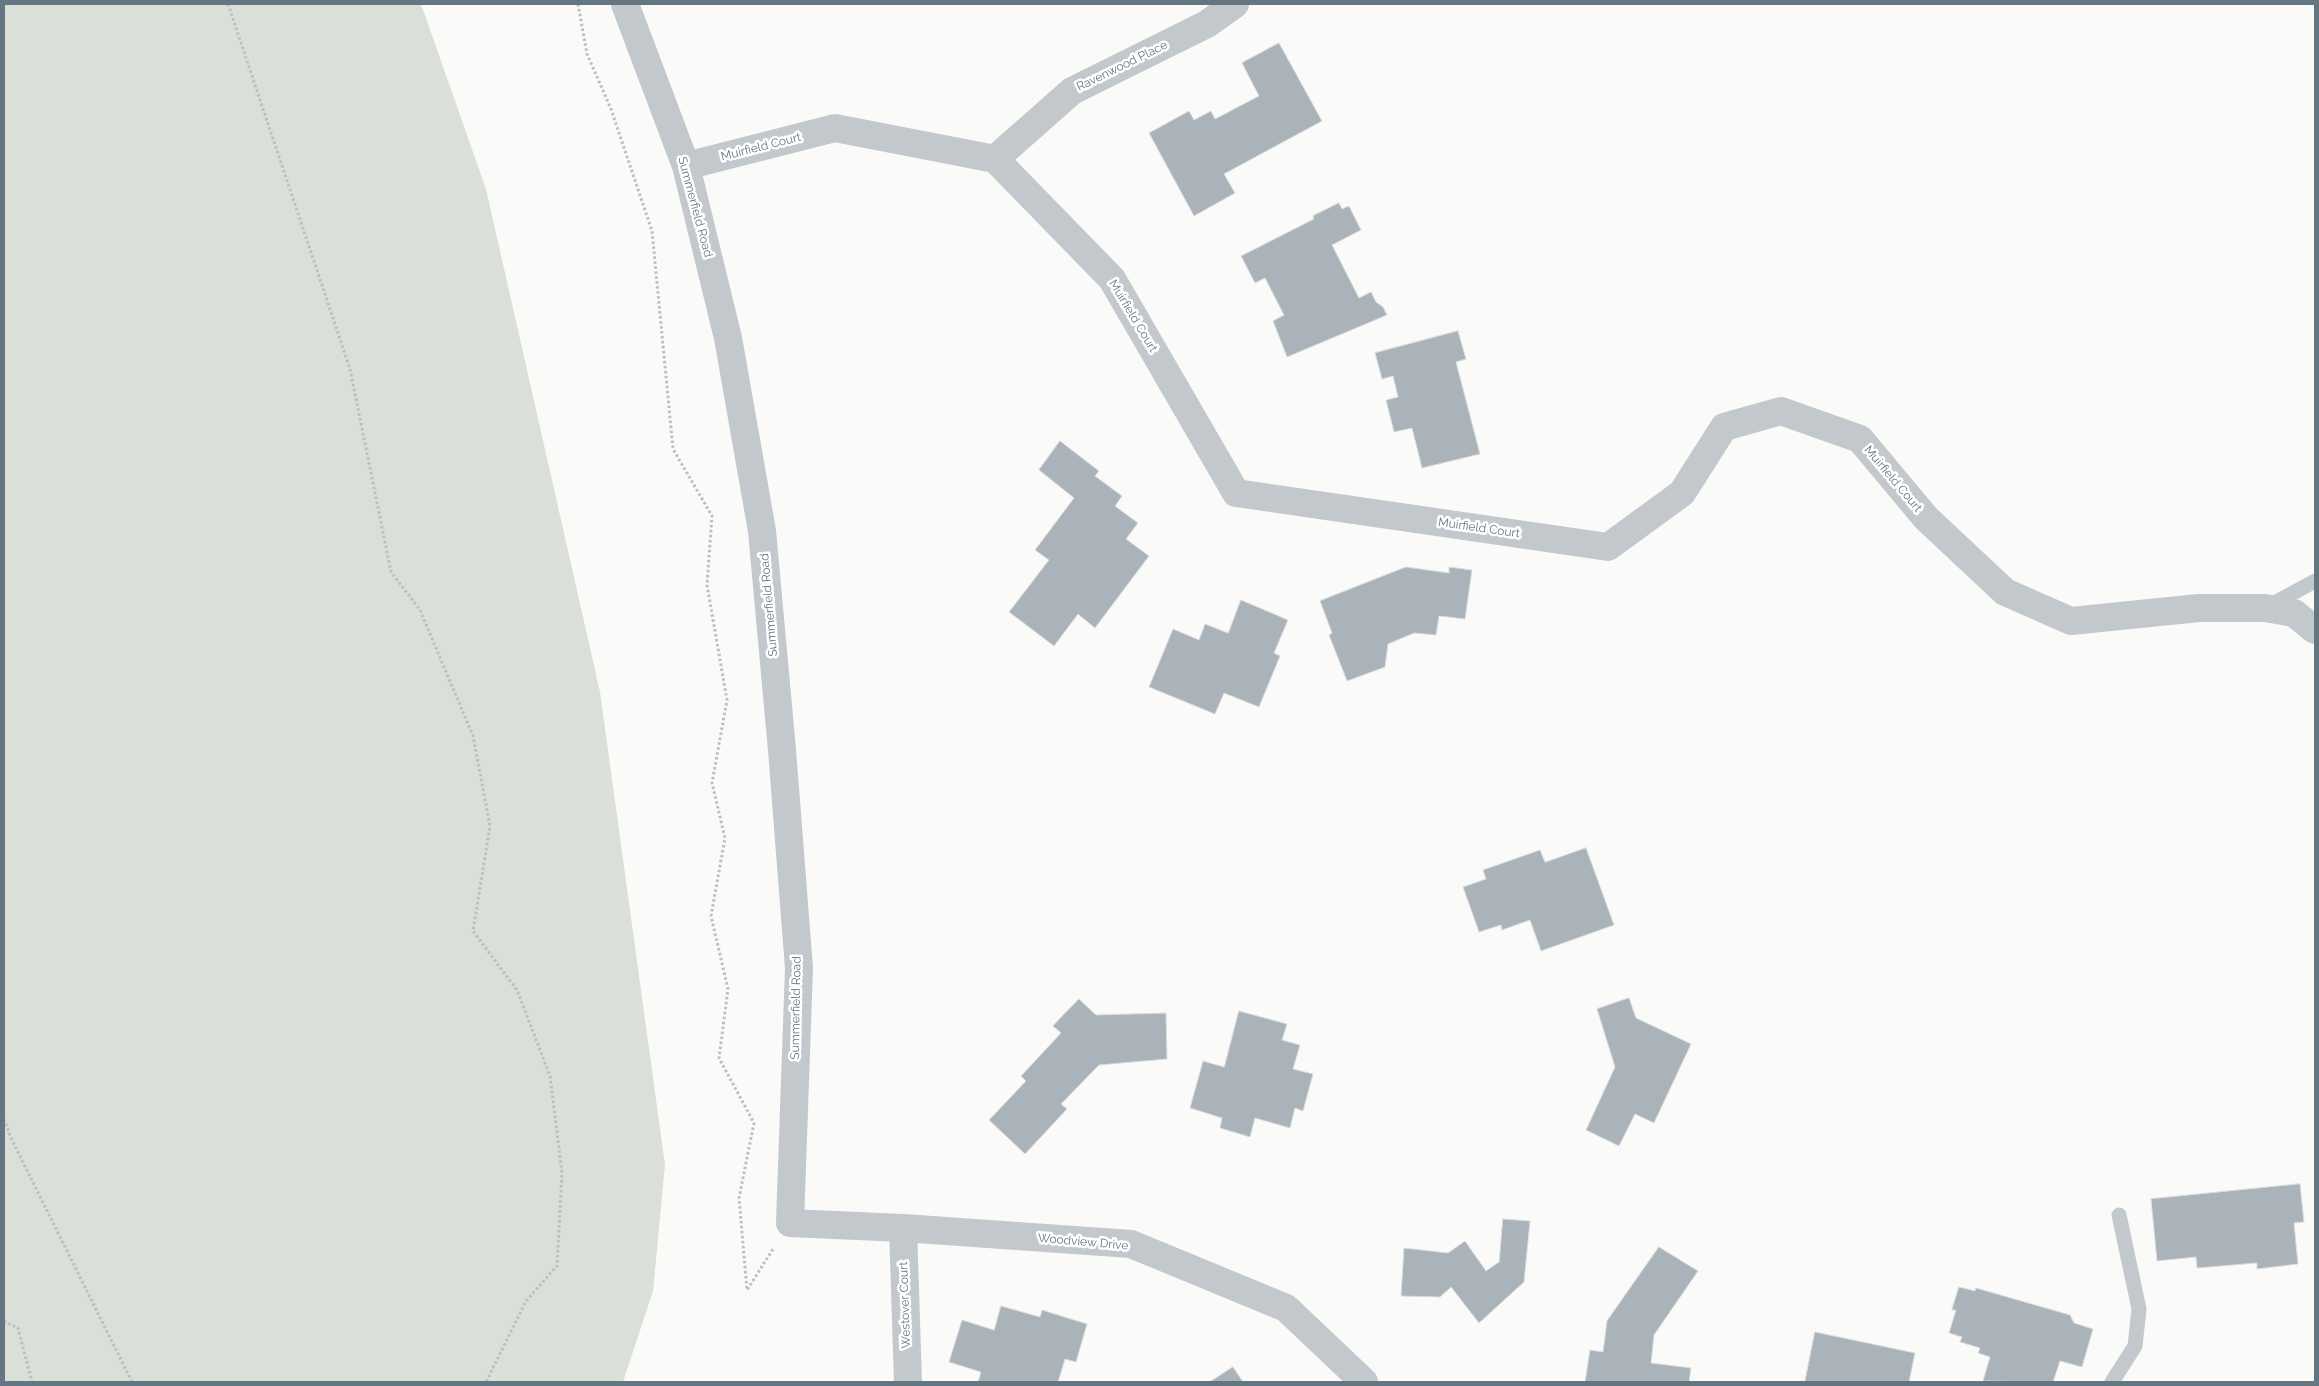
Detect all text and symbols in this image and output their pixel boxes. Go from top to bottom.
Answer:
street label: Ravenwood Place [1074,38,1170,94]
street label: Muirfield Court [719,130,803,164]
street label: Summerfield Road [675,155,715,259]
street label: Muirfield Court [1106,277,1160,355]
street label: Muirfield Court [1861,443,1925,515]
street label: Muirfield Court [1437,515,1521,541]
street label: Summerfield Road [757,553,781,657]
street label: Summerfield Road [788,956,804,1060]
street label: Woodview Drive [1037,1231,1129,1253]
street label: Westover Court [896,1261,914,1349]

